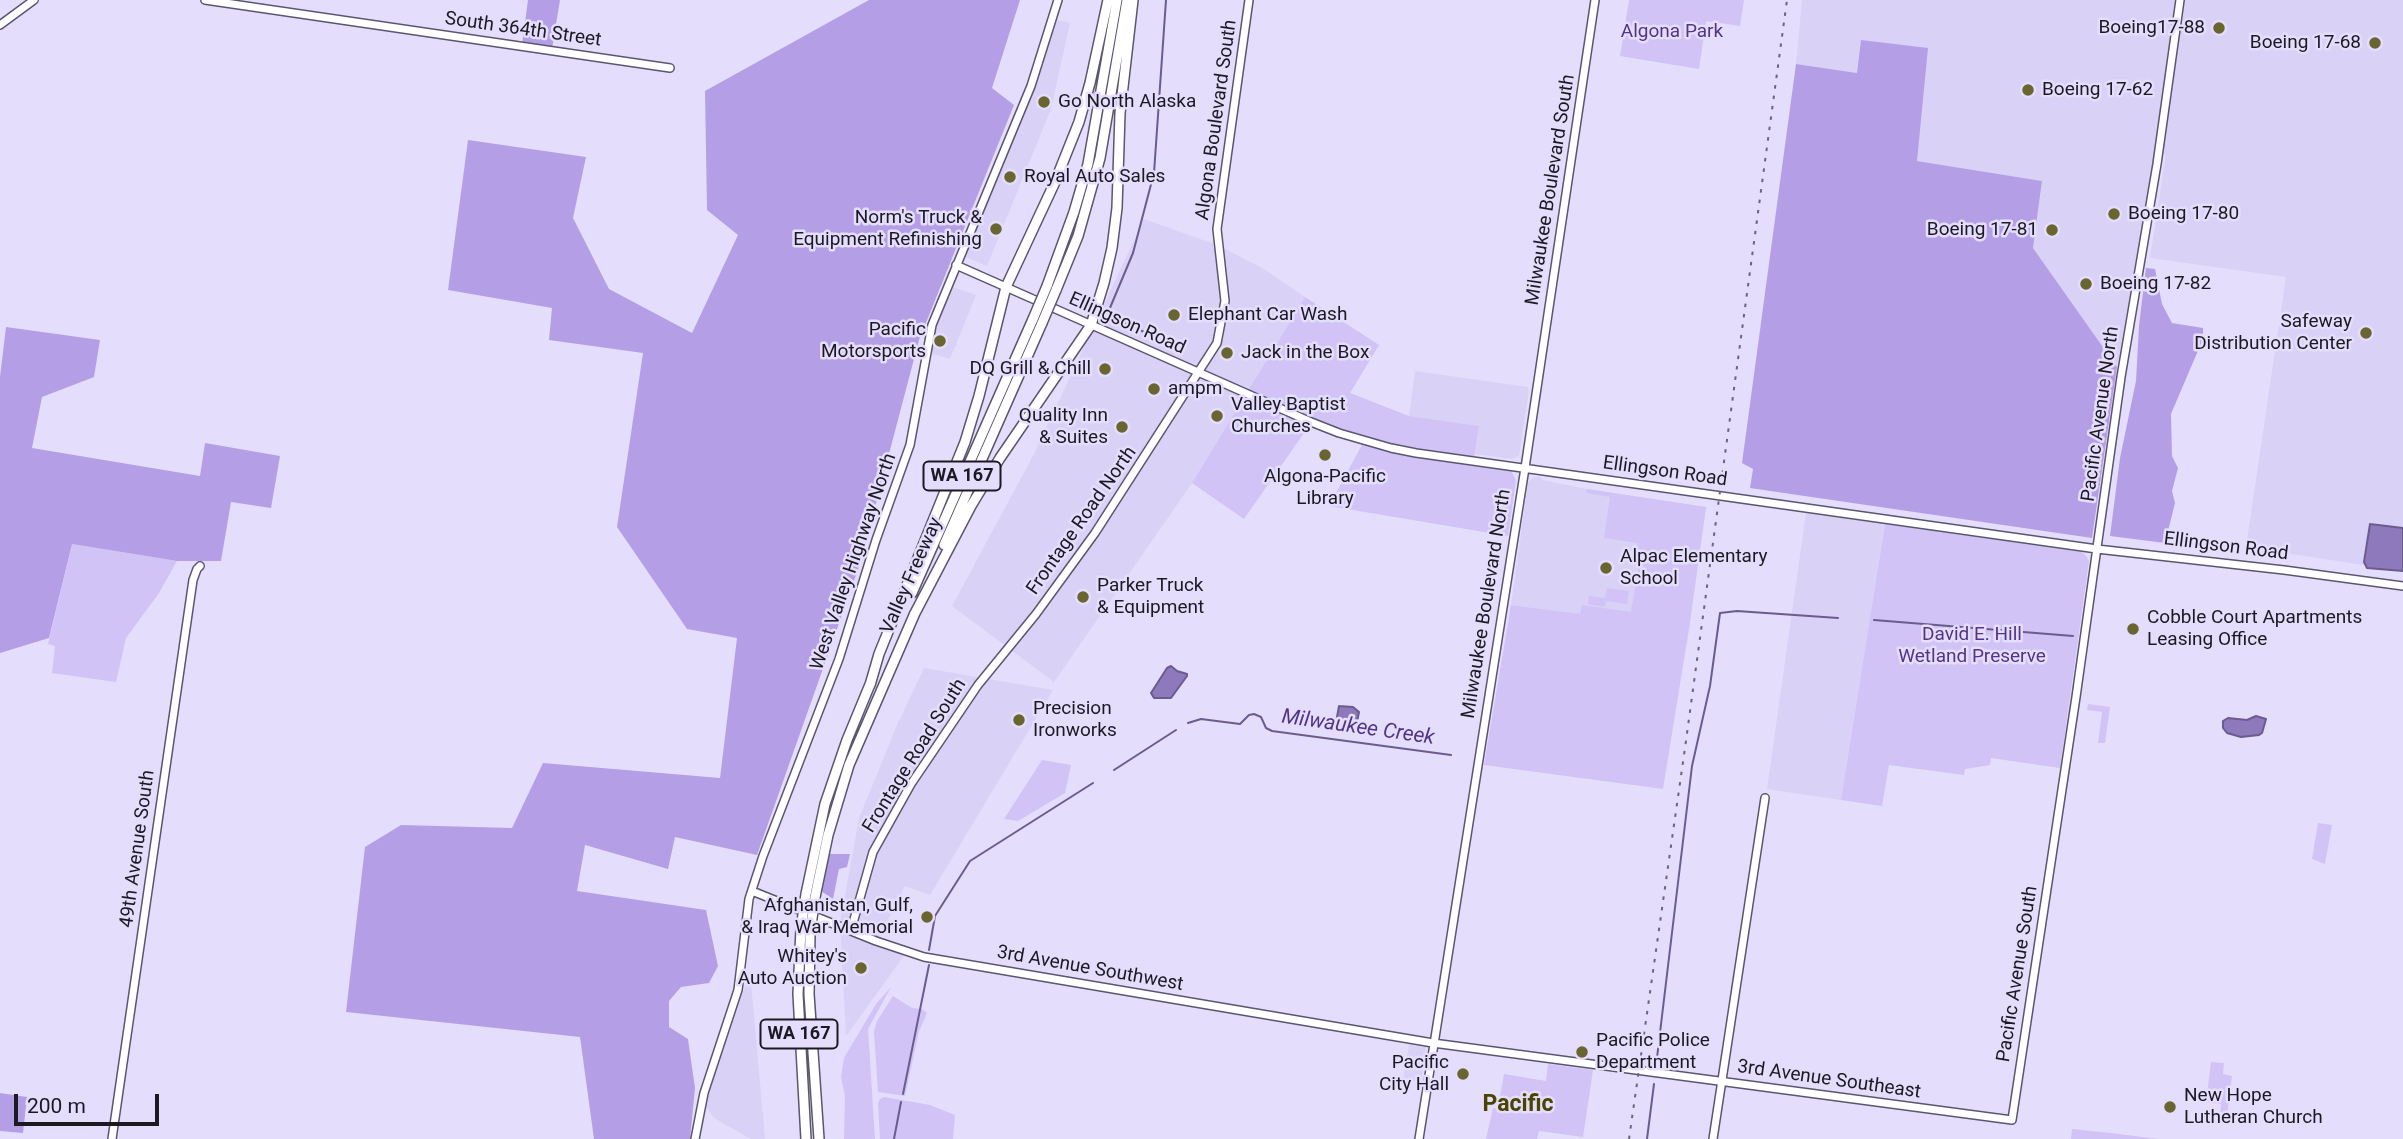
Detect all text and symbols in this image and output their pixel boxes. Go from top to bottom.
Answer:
street label: South 364th Street [443,8,603,52]
place label: Boeing17-88 [2099,17,2205,39]
street label: Algona Boulevard South [1192,18,1242,222]
marker: Boeing17-88 [2211,20,2227,36]
park label: Algona Park [1621,21,1723,43]
place label: Boeing 17-68 [2250,32,2361,54]
marker: Boeing 17-68 [2367,35,2383,51]
street label: Milwaukee Boulevard South [1521,73,1581,307]
place label: Boeing 17-62 [2042,79,2153,101]
marker: Boeing 17-62 [2020,82,2036,98]
place label: Go North Alaska [1058,91,1196,113]
marker: Go North Alaska [1036,94,1052,110]
place label: Royal Auto Sales [1024,166,1165,188]
marker: Royal Auto Sales [1002,169,1018,185]
place label: Boeing 17-80 [2128,203,2239,225]
marker: Boeing 17-80 [2106,206,2122,222]
place label: Norm's Truck & Equipment Refinishing [793,207,982,251]
place label: Boeing 17-81 [1927,219,2038,241]
marker: Norm's Truck & Equipment Refinishing [988,221,1004,237]
marker: Boeing 17-81 [2044,222,2060,238]
place label: Boeing 17-82 [2100,273,2211,295]
marker: Boeing 17-82 [2078,276,2094,292]
street label: Ellingson Road [1065,288,1189,360]
place label: Elephant Car Wash [1188,304,1347,326]
marker: Elephant Car Wash [1166,307,1182,323]
place label: Safeway Distribution Center [2194,311,2352,355]
place label: Pacific Motorsports [821,319,926,363]
street label: Pacific Avenue North [2077,325,2125,503]
marker: Safeway Distribution Center [2358,325,2374,341]
marker: Pacific Motorsports [932,333,948,349]
place label: Jack in the Box [1241,342,1369,364]
marker: Jack in the Box [1219,345,1235,361]
place label: DQ Grill & Chill [970,358,1091,380]
marker: DQ Grill & Chill [1097,361,1113,377]
place label: ampm [1168,378,1222,400]
marker: ampm [1146,381,1162,397]
place label: Valley Baptist Churches [1231,394,1346,438]
place label: Quality Inn & Suites [1019,405,1108,449]
marker: Valley Baptist Churches [1209,408,1225,424]
marker: Quality Inn & Suites [1114,419,1130,435]
street label: Frontage Road North [1022,442,1142,600]
marker: Algona-Pacific Library [1317,447,1333,463]
street label: West Valley Highway North [806,451,902,673]
street label: Ellingson Road [1601,452,1729,492]
road number: WA 167 [923,462,1000,490]
place label: Algona-Pacific Library [1264,466,1386,510]
street label: Milwaukee Boulevard North [1458,488,1516,720]
street label: Valley Freeway [876,514,948,638]
street label: Ellingson Road [2162,528,2290,566]
place label: Alpac Elementary School [1620,546,1768,590]
marker: Alpac Elementary School [1598,560,1614,576]
place label: Parker Truck & Equipment [1097,575,1204,619]
marker: Parker Truck & Equipment [1075,589,1091,605]
place label: Cobble Court Apartments Leasing Office [2147,607,2362,651]
marker: Cobble Court Apartments Leasing Office [2125,621,2141,637]
park label: David E. Hill Wetland Preserve [1898,624,2046,668]
street label: Frontage Road South [858,675,972,837]
place label: Precision Ironworks [1033,698,1117,742]
water label: Milwaukee Creek [1280,705,1436,751]
marker: Precision Ironworks [1011,712,1027,728]
street label: 49th Avenue South [116,769,160,929]
street label: Pacific Avenue South [1993,884,2043,1064]
place label: Afghanistan, Gulf, & Iraq War Memorial [741,895,913,939]
marker: Afghanistan, Gulf, & Iraq War Memorial [919,909,935,925]
street label: 3rd Avenue Southwest [995,941,1185,997]
place label: Whitey's Auto Auction [738,946,847,990]
marker: Whitey's Auto Auction [853,960,869,976]
road number: WA 167 [760,1020,838,1049]
place label: Pacific Police Department [1596,1030,1710,1074]
marker: Pacific Police Department [1574,1044,1590,1060]
place label: Pacific City Hall [1379,1052,1449,1096]
street label: 3rd Avenue Southeast [1736,1056,1922,1104]
marker: Pacific City Hall [1455,1066,1471,1082]
scale bar [18,1080,163,1124]
place label: New Hope Lutheran Church [2184,1085,2323,1129]
district label: Pacific [1482,1091,1554,1119]
text: 200 m [27,1094,86,1118]
marker: New Hope Lutheran Church [2162,1099,2178,1115]

